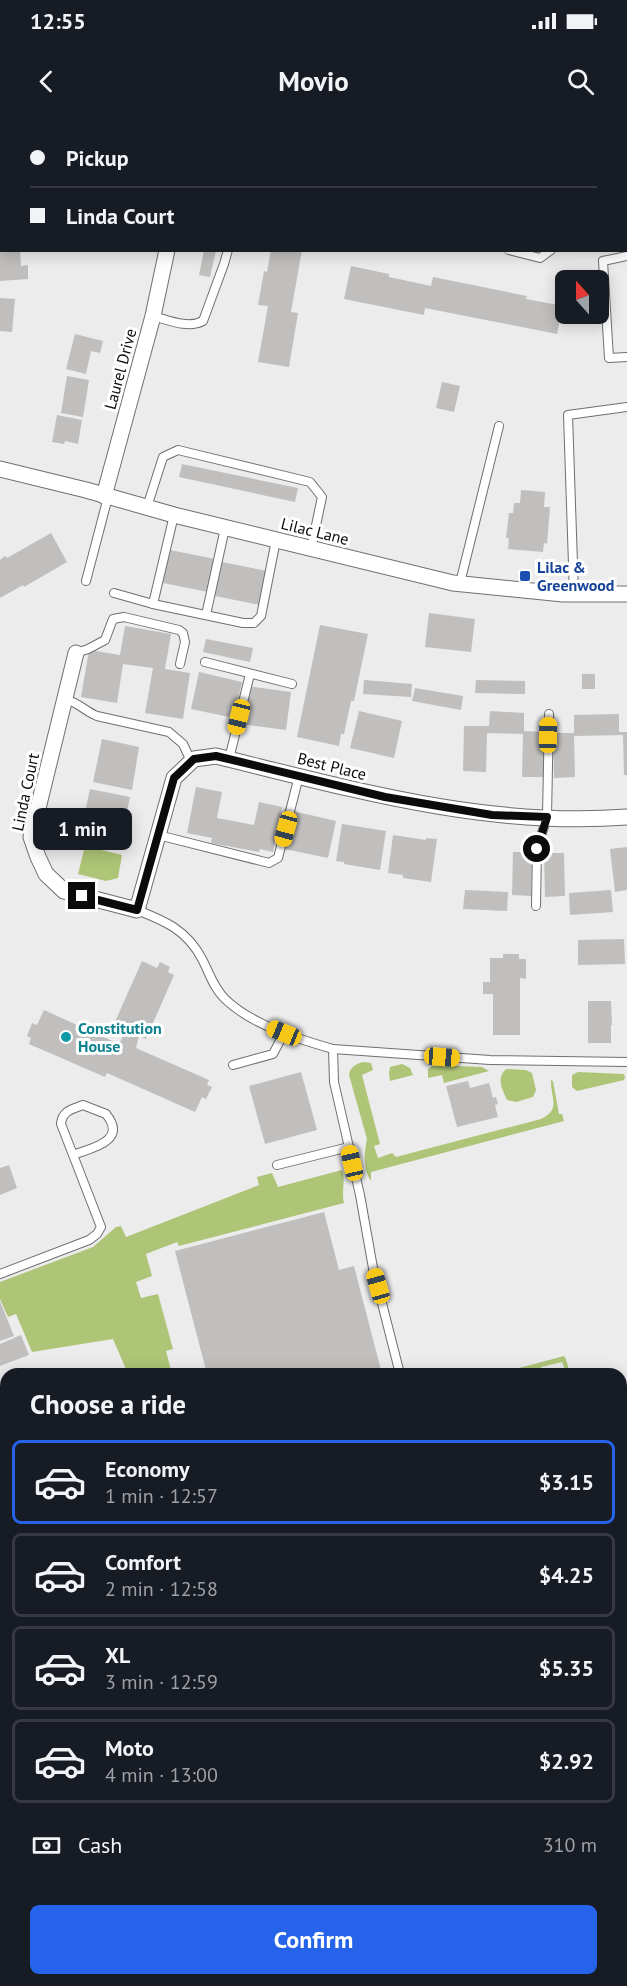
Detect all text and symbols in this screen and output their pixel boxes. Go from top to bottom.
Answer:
text: 12:55 [30,7,86,35]
text: Movio [278,64,349,98]
icon: back [30,65,63,98]
icon: search [564,65,597,98]
text: Pickup [66,144,129,172]
text: Linda Court [66,202,174,230]
north arrow [555,270,609,324]
map controls [555,270,609,324]
street label: Laurel Drive [100,326,140,412]
street label: Lilac Lane [279,513,351,549]
place label: Lilac & Greenwood [537,557,614,595]
marker: Lilac & Greenwood [518,569,532,583]
car [226,697,252,737]
car [539,717,557,753]
street label: Best Place [295,748,369,784]
street label: Linda Court [7,751,43,833]
callout: 1 min [32,809,132,851]
car [273,809,299,849]
text: 1 min [58,816,107,842]
route start [523,835,550,862]
route end [68,882,95,909]
place label: Constitution House [78,1018,162,1056]
car [264,1018,304,1048]
marker: Constitution House [59,1030,73,1044]
car [423,1047,461,1067]
car [339,1143,365,1183]
car [364,1266,392,1306]
text: Choose a ride [30,1387,186,1421]
icon: car [33,1455,87,1509]
text: Economy [105,1455,189,1483]
text: $3.15 [539,1468,594,1496]
text: 1 min · 12:57 [105,1483,218,1509]
icon: car [33,1548,87,1602]
text: Comfort [105,1548,181,1576]
text: $4.25 [539,1561,594,1589]
text: 2 min · 12:58 [105,1576,218,1602]
icon: car [33,1641,87,1695]
text: XL [105,1641,130,1669]
text: $5.35 [539,1654,594,1682]
text: 3 min · 12:59 [105,1669,218,1695]
icon: car [33,1734,87,1788]
text: Moto [105,1734,154,1762]
text: $2.92 [539,1747,594,1775]
text: 4 min · 13:00 [105,1762,218,1788]
icon: cash [30,1829,63,1862]
text: Cash [78,1831,122,1859]
text: 310 m [543,1832,597,1858]
button: Confirm [30,1905,597,1974]

